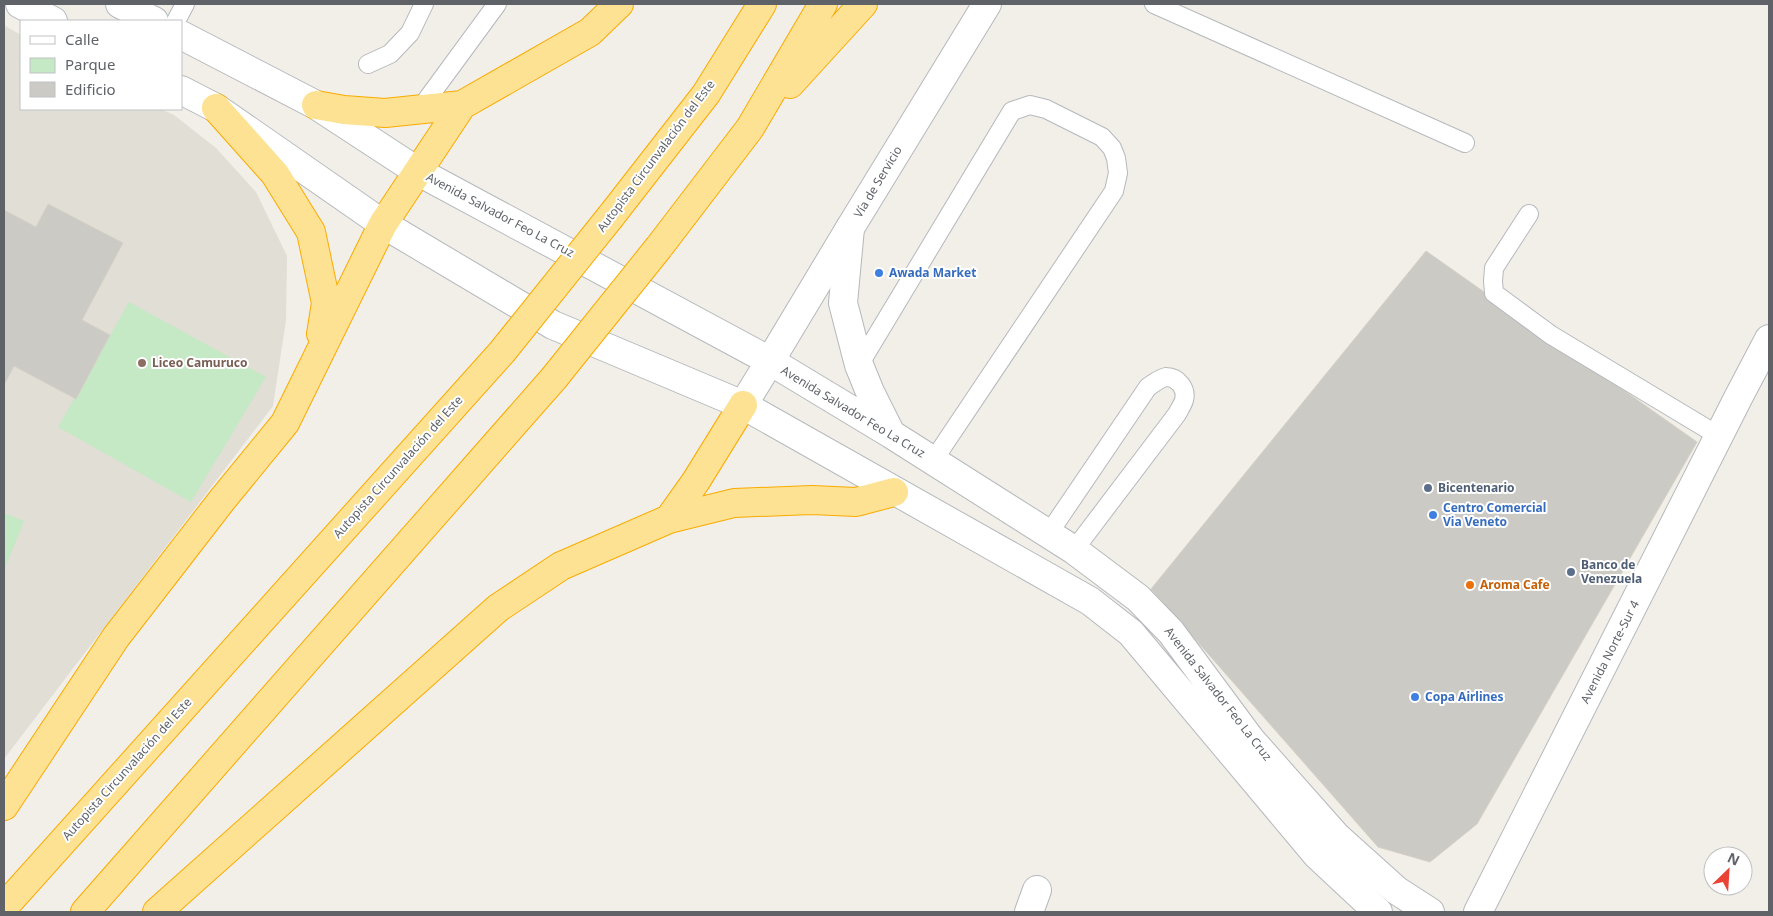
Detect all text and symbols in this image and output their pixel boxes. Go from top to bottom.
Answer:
legend [20,20,182,110]
text: Calle [65,29,99,49]
text: Parque [65,54,115,74]
street label: Autopista Circunvalación del Este [593,76,719,235]
text: Edificio [65,79,116,99]
street label: Vía de Servicio [849,143,906,221]
street label: Avenida Salvador Feo La Cruz [423,168,578,261]
place label: Awada Market [889,264,976,281]
marker: Awada Market [873,267,885,279]
place label: Liceo Camuruco [152,354,248,371]
marker: Liceo Camuruco [136,357,148,369]
street label: Avenida Salvador Feo La Cruz [778,362,929,462]
street label: Autopista Circunvalación del Este [329,392,466,542]
place label: Bicentenario [1438,479,1515,496]
marker: Bicentenario [1422,482,1434,494]
place label: Centro Comercial Via Veneto [1443,499,1546,530]
marker: Centro Comercial Via Veneto [1427,509,1439,521]
place label: Banco de Venezuela [1581,556,1642,587]
marker: Banco de Venezuela [1565,566,1577,578]
place label: Aroma Cafe [1480,576,1550,593]
marker: Aroma Cafe [1464,579,1476,591]
street label: Avenida Norte-Sur 4 [1576,597,1643,706]
street label: Avenida Salvador Feo La Cruz [1161,623,1276,764]
place label: Copa Airlines [1425,688,1504,705]
marker: Copa Airlines [1409,691,1421,703]
street label: Autopista Circunvalación del Este [58,694,195,844]
north arrow [1703,846,1753,896]
text: N [1725,848,1743,870]

